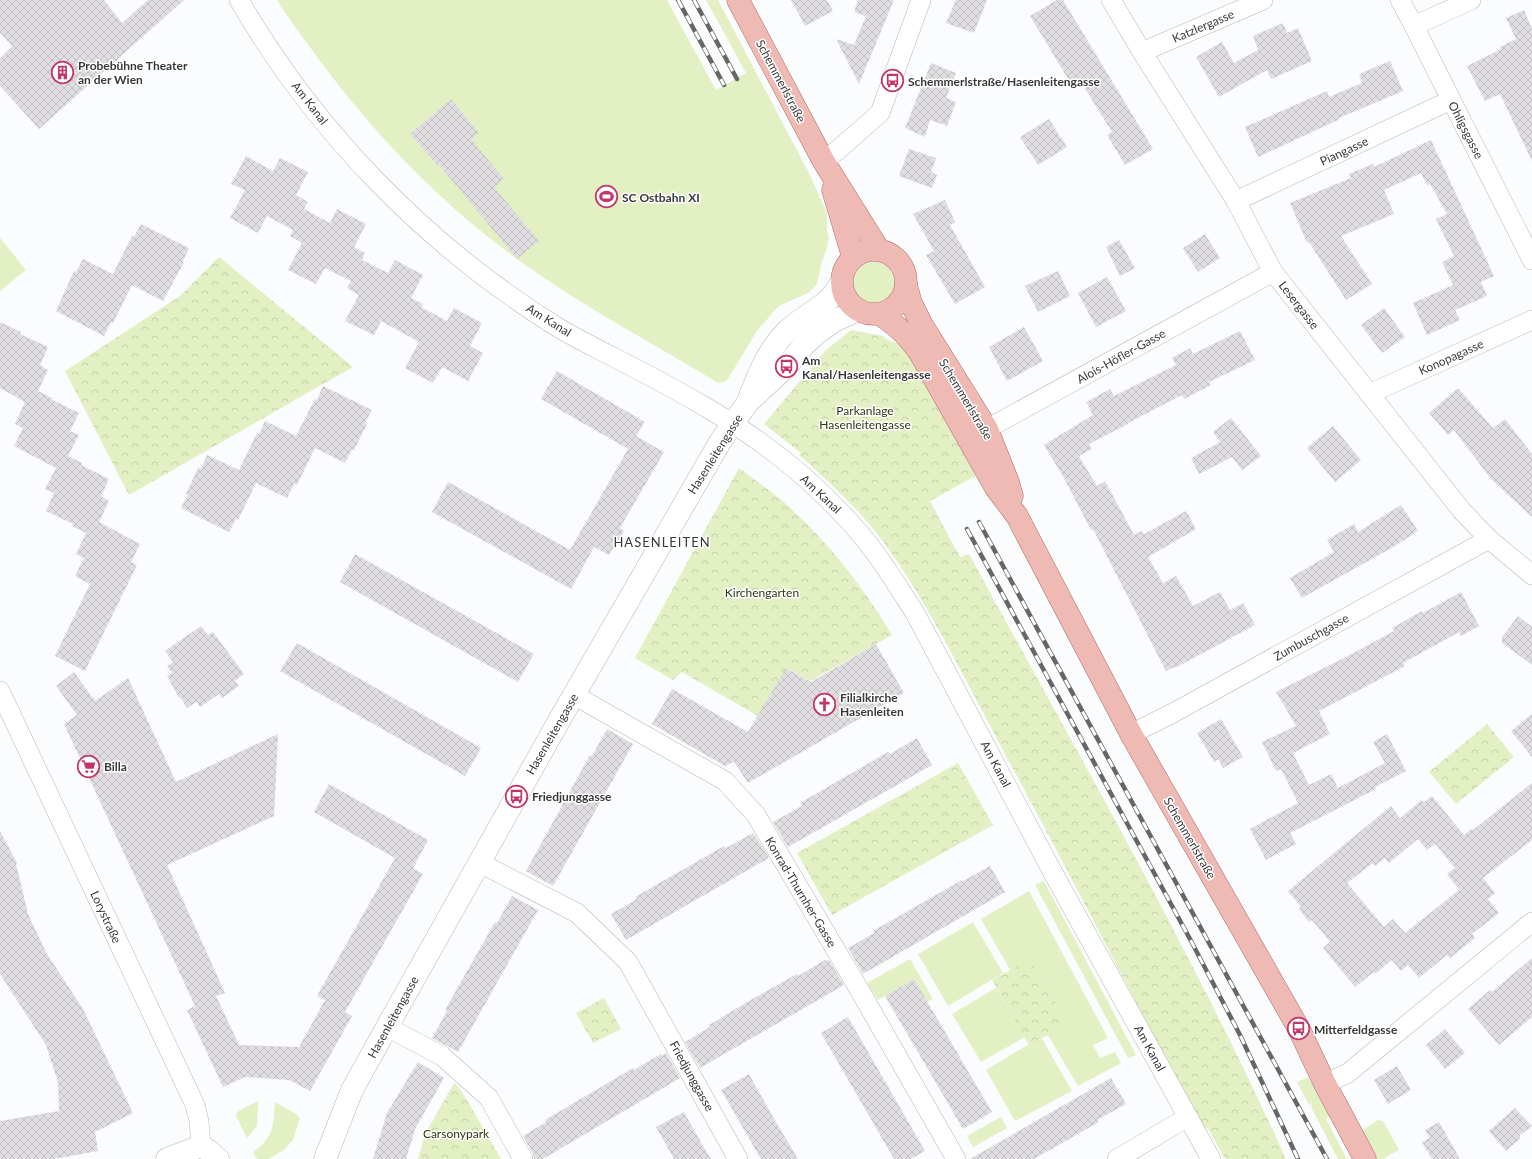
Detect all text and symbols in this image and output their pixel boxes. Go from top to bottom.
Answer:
street label: Katzlergasse [1170,6,1236,46]
street label: Schemmerlstraße [753,37,809,125]
place label: Probebühne Theater an der Wien [78,58,188,87]
building icon: Probebühne Theater an der Wien [50,59,76,85]
bus stop icon: Schemmerlstraße/Hasenleitengasse [879,68,905,94]
place label: Schemmerlstraße/Hasenleitengasse [908,74,1101,89]
street label: Am Kanal [289,79,331,127]
street label: Ohligsgasse [1445,99,1487,161]
street label: Piangasse [1317,133,1371,169]
sports icon: SC Ostbahn XI [594,184,620,210]
place label: SC Ostbahn XI [622,190,700,205]
street label: Lesergasse [1276,278,1322,332]
street label: Am Kanal [524,300,574,340]
street label: Alois-Höfler-Gasse [1074,325,1168,387]
street label: Konopagasse [1416,336,1486,378]
place label: Am Kanal/Hasenleitengasse [801,353,931,382]
bus stop icon: Am Kanal/Hasenleitengasse [773,354,799,380]
street label: Schemmerlstraße [936,356,996,442]
park label: Parkanlage Hasenleitengasse [819,403,911,432]
street label: Hasenleitengasse [684,411,746,497]
street label: Am Kanal [797,471,845,517]
district label: HASENLEITEN [613,534,711,550]
park label: Kirchengarten [725,585,799,600]
street label: Zumbuschgasse [1271,610,1351,664]
place label: Filialkirche Hasenleiten [840,690,904,719]
street label: Hasenleitengasse [523,691,581,777]
church icon: Filialkirche Hasenleiten [811,691,837,717]
street label: Am Kanal [978,738,1014,790]
supermarket icon: Billa [76,753,102,779]
place label: Billa [104,759,127,774]
bus stop icon: Friedjunggasse [503,783,529,809]
place label: Friedjunggasse [532,789,612,804]
street label: Schemmerlstraße [1161,795,1219,881]
street label: Konrad-Thurnher-Gasse [762,834,840,950]
street label: Lorystraße [87,888,125,946]
street label: Hasenleitengasse [364,973,422,1061]
bus stop icon: Mitterfeldgasse [1286,1016,1312,1042]
street label: Am Kanal [1131,1022,1169,1074]
place label: Mitterfeldgasse [1314,1022,1398,1037]
street label: Friedjunggasse [667,1038,717,1114]
park label: Carsonypark [423,1126,490,1141]

